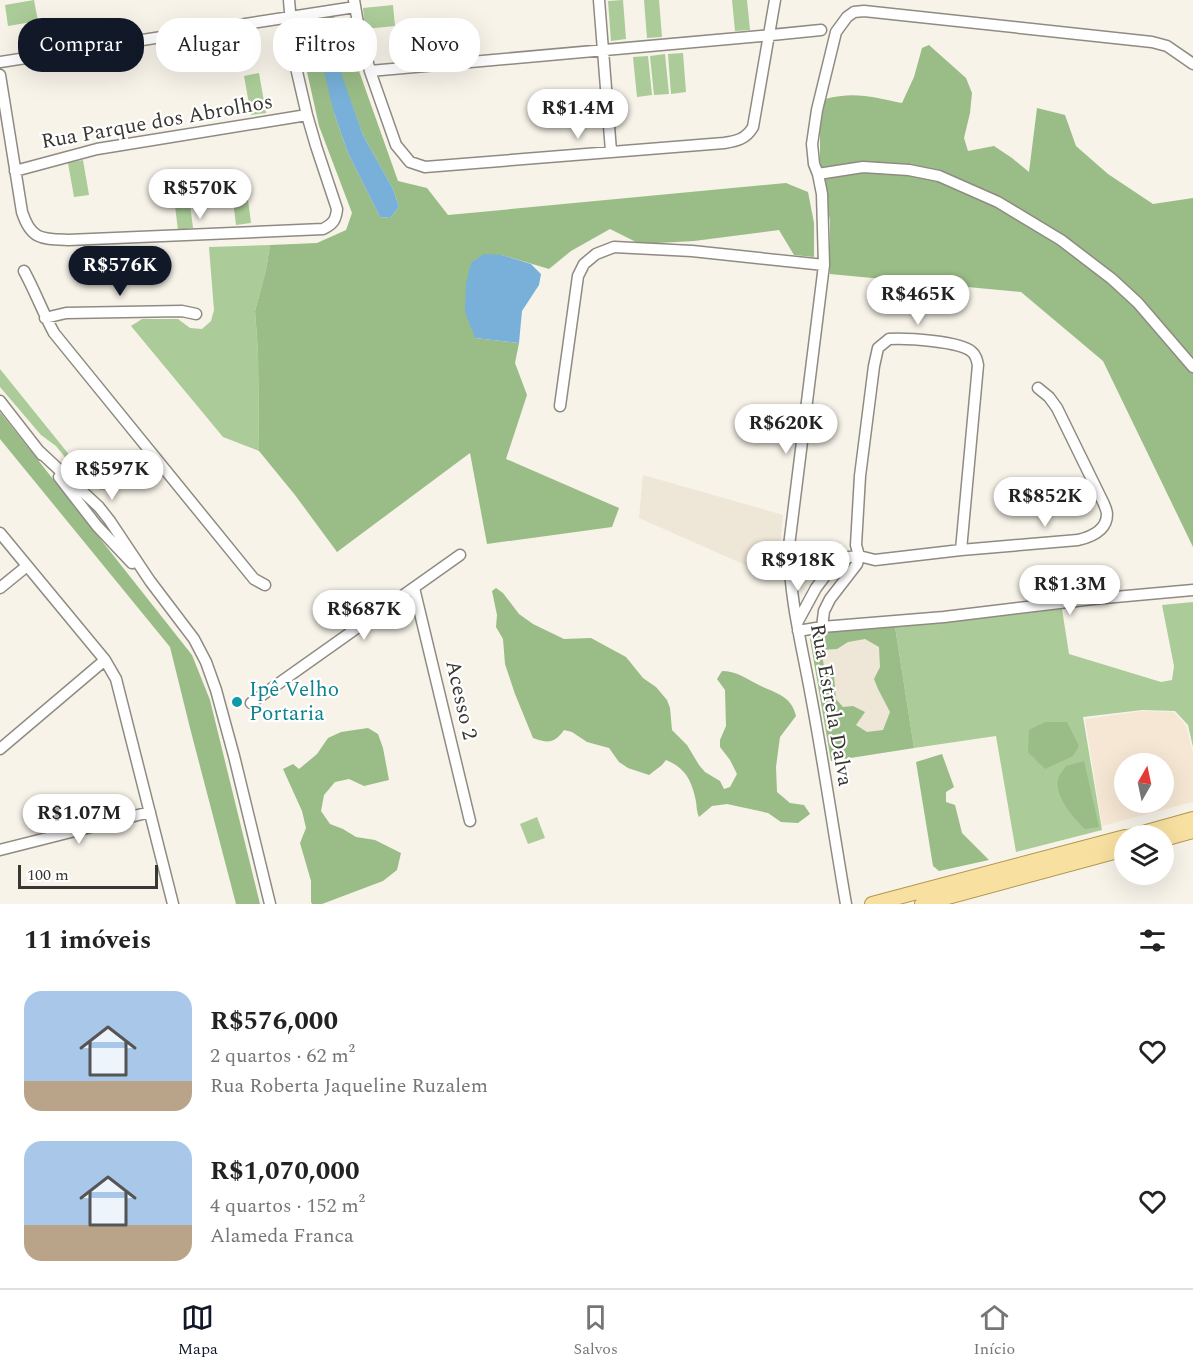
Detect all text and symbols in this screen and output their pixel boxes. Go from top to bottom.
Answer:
chip: Comprar [18,18,144,72]
chip: Alugar [156,18,261,72]
chip: Filtros [273,18,377,72]
chip: Novo [389,18,480,72]
street label: Rua Parque dos Abrolhos [39,86,275,158]
pin: R$1.4M [529,89,627,140]
text: R$1.4M [541,93,615,123]
pin: R$570K [151,169,249,220]
text: R$570K [163,173,237,203]
pin: R$576K [71,246,169,297]
text: R$576K [83,250,157,280]
pin: R$465K [869,275,967,326]
text: R$465K [881,279,955,309]
pin: R$620K [737,404,835,455]
text: R$620K [749,408,823,438]
pin: R$597K [63,450,161,501]
text: R$597K [75,454,149,484]
pin: R$852K [996,477,1094,528]
text: R$852K [1008,481,1082,511]
pin: R$918K [749,541,847,592]
text: R$918K [761,545,835,575]
pin: R$1.3M [1021,565,1119,616]
text: R$1.3M [1033,569,1107,599]
pin: R$687K [315,590,413,641]
text: R$687K [327,594,401,624]
street label: Rua Estrela Dalva [801,621,861,790]
street label: Acesso 2 [436,657,486,743]
place label: Ipê Velho Portaria [249,674,339,730]
marker: Ipê Velho Portaria [230,695,244,709]
north arrow [1114,753,1174,813]
map controls [1114,753,1174,885]
pin: R$1.07M [24,794,134,845]
text: R$1.07M [37,798,121,828]
button: layers [1114,825,1174,885]
scale bar [18,862,158,890]
text: 100 m [27,863,69,887]
text: 11 imóveis [24,920,151,960]
icon: filters [1136,924,1169,957]
text: R$576,000 [210,1001,338,1041]
icon: home [72,1015,144,1087]
icon: heart [1136,1035,1169,1068]
text: 2 quartos · 62 m² [210,1041,355,1071]
text: Rua Roberta Jaqueline Ruzalem [210,1071,488,1101]
text: R$1,070,000 [210,1151,360,1191]
icon: home [72,1165,144,1237]
icon: heart [1136,1185,1169,1218]
text: 4 quartos · 152 m² [210,1191,365,1221]
text: Alameda Franca [210,1221,354,1251]
tab: Mapa [178,1301,218,1361]
tab: Salvos [573,1301,618,1361]
tab: Início [973,1301,1015,1361]

